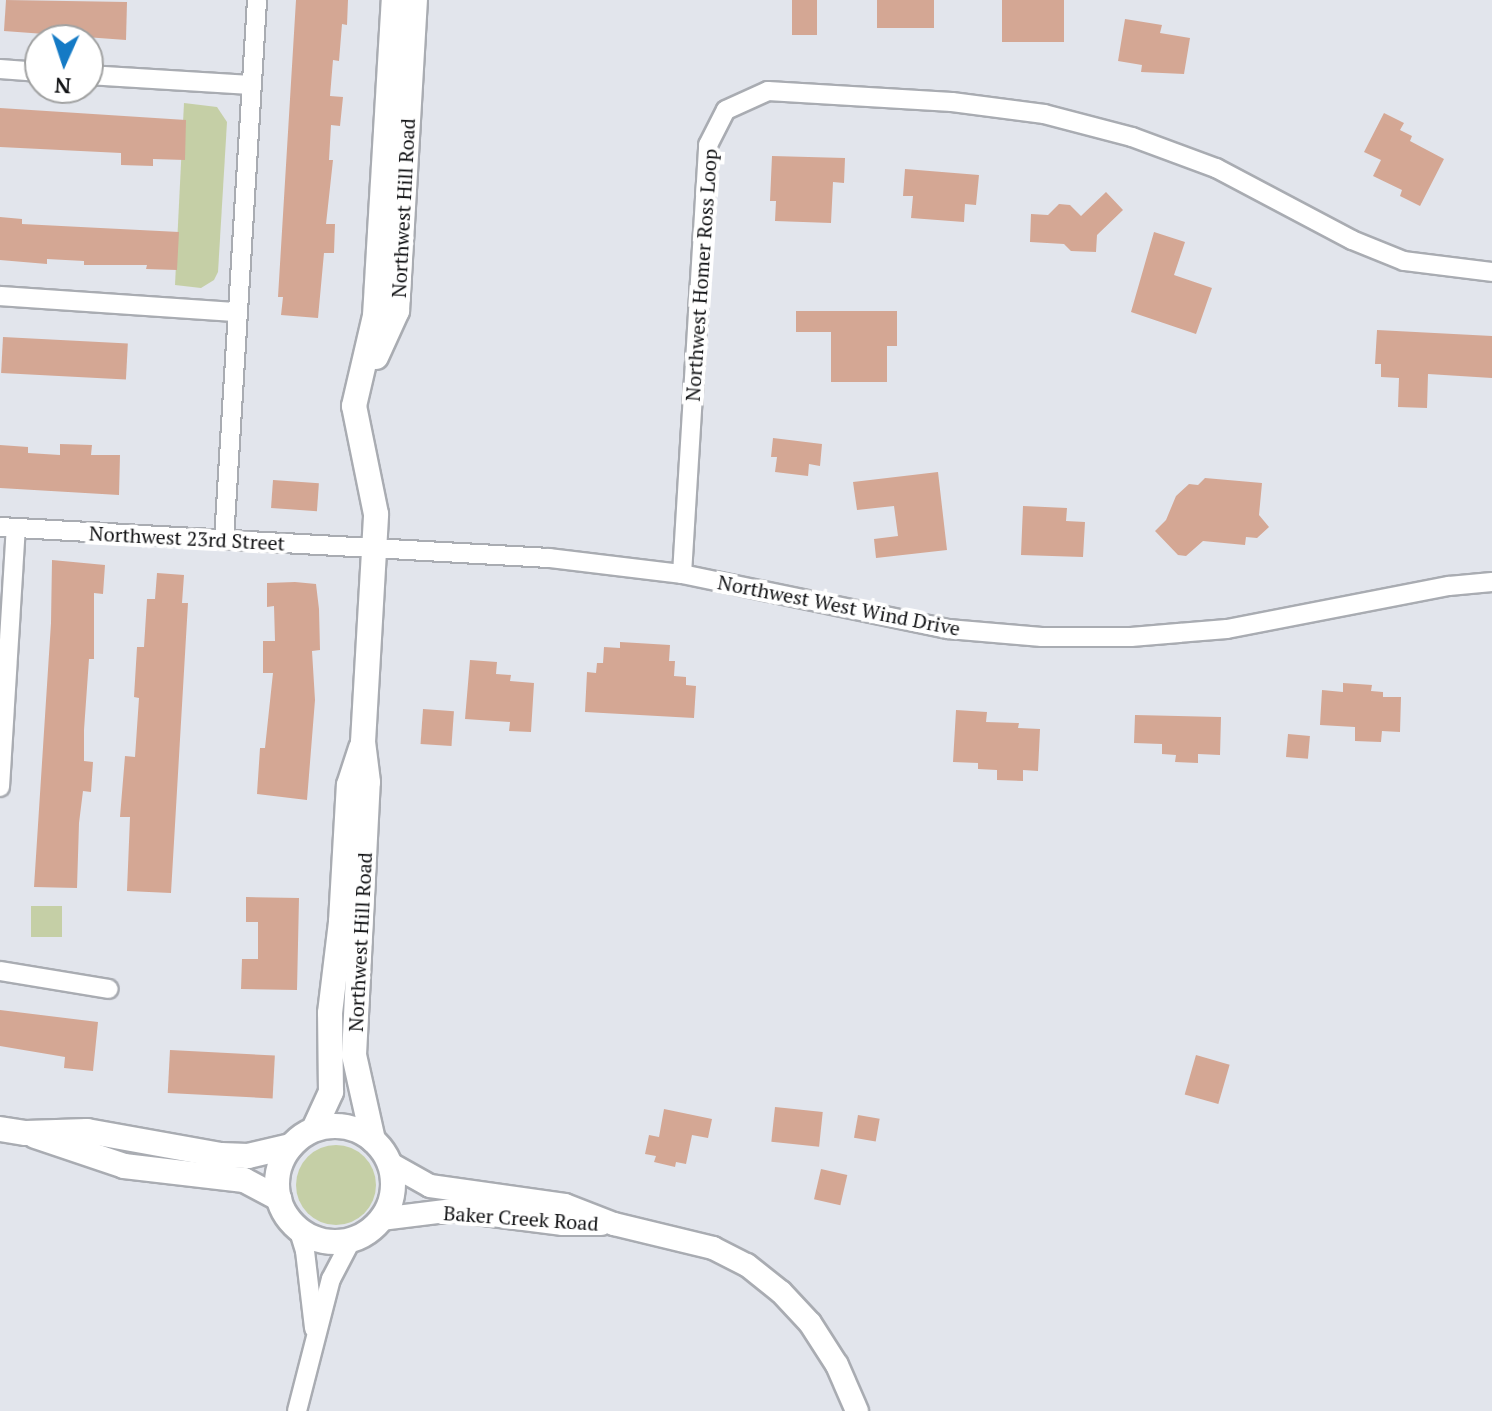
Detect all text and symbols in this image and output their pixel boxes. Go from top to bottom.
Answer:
north arrow [24,24,104,104]
text: N [54,72,72,101]
street label: Northwest Hill Road [386,118,420,298]
street label: Northwest Homer Ross Loop [680,148,722,402]
street label: Northwest 23rd Street [88,521,286,555]
street label: Northwest West Wind Drive [716,570,962,640]
street label: Northwest Hill Road [343,852,377,1032]
street label: Baker Creek Road [443,1201,599,1235]

